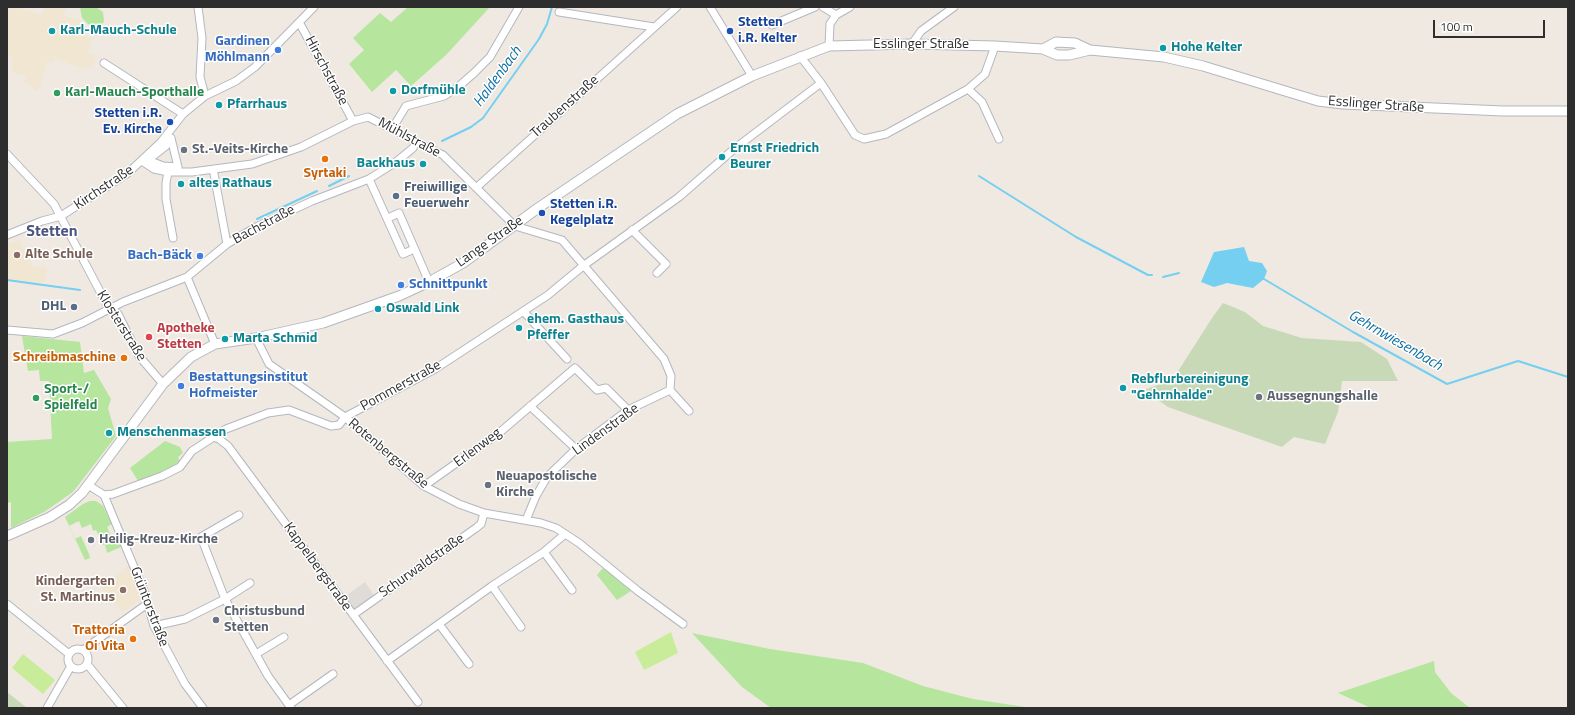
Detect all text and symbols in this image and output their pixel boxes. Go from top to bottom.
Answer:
scale bar [1435,12,1547,38]
place label: Stetten i.R. Kelter [738,15,797,48]
text: 100 m [1440,17,1473,36]
place label: Karl-Mauch-Schule [60,23,177,39]
marker: Karl-Mauch-Schule [47,26,57,36]
marker: Stetten i.R. Kelter [725,26,735,36]
place label: Gardinen Möhlmann [205,34,270,66]
street label: Hirschstraße [301,34,351,108]
street label: Esslinger Straße [873,37,969,53]
place label: Hohe Kelter [1171,40,1242,56]
water label: Haldenbach [470,43,526,111]
marker: Hohe Kelter [1158,43,1168,53]
marker: Gardinen Möhlmann [273,45,283,55]
street label: Traubenstraße [528,72,602,142]
place label: Dorfmühle [401,83,466,99]
place label: Karl-Mauch-Sporthalle [65,85,204,101]
marker: Dorfmühle [388,86,398,96]
marker: Karl-Mauch-Sporthalle [52,88,62,98]
street label: Esslinger Straße [1327,93,1425,117]
place label: Pfarrhaus [227,97,287,113]
marker: Pfarrhaus [214,100,224,110]
place label: Stetten i.R. Ev. Kirche [95,106,162,138]
street label: Mühlstraße [375,115,443,161]
marker: Stetten i.R. Ev. Kirche [165,117,175,127]
place label: Ernst Friedrich Beurer [730,141,819,174]
place label: St.-Veits-Kirche [192,142,288,158]
marker: St.-Veits-Kirche [179,145,189,155]
marker: Ernst Friedrich Beurer [717,152,727,162]
marker: Syrtaki [320,154,330,164]
place label: Backhaus [357,156,415,172]
marker: Backhaus [418,159,428,169]
street label: Kirchstraße [71,162,137,214]
place label: Syrtaki [304,166,346,182]
place label: altes Rathaus [189,176,272,192]
marker: altes Rathaus [176,179,186,189]
place label: Freiwillige Feuerwehr [404,180,469,212]
marker: Freiwillige Feuerwehr [391,191,401,201]
place label: Stetten i.R. Kegelplatz [550,197,617,230]
street label: Bachstraße [230,202,298,248]
marker: Stetten i.R. Kegelplatz [537,208,547,218]
street label: Lange Straße [453,213,527,271]
district label: Stetten [26,222,78,242]
place label: Alte Schule [25,247,93,263]
place label: Bach-Bäck [127,248,192,264]
marker: Alte Schule [12,250,22,260]
marker: Bach-Bäck [195,251,205,261]
place label: Schnittpunkt [409,277,488,293]
marker: Schnittpunkt [396,280,406,290]
street label: Klosterstraße [93,287,149,365]
place label: DHL [41,299,66,315]
place label: Oswald Link [386,301,459,317]
marker: DHL [69,302,79,312]
marker: Oswald Link [373,304,383,314]
water label: Gehrnwiesenbach [1345,307,1445,375]
place label: ehem. Gasthaus Pfeffer [527,312,624,344]
place label: Apotheke Stetten [157,321,215,354]
marker: ehem. Gasthaus Pfeffer [514,323,524,333]
place label: Marta Schmid [233,331,317,347]
marker: Apotheke Stetten [144,332,154,342]
marker: Marta Schmid [220,334,230,344]
place label: Schreibmaschine [13,350,116,366]
marker: Schreibmaschine [119,353,129,363]
street label: Pommerstraße [358,357,444,415]
place label: Bestattungsinstitut Hofmeister [189,370,308,402]
place label: Rebflurbereinigung "Gehrnhalde" [1131,372,1249,404]
marker: Bestattungsinstitut Hofmeister [176,381,186,391]
place label: Sport-/ Spielfeld [44,382,97,414]
marker: Rebflurbereinigung "Gehrnhalde" [1118,383,1128,393]
place label: Aussegnungshalle [1267,389,1378,405]
marker: Aussegnungshalle [1254,392,1264,402]
marker: Sport-/ Spielfeld [31,393,41,403]
street label: Lindenstraße [570,400,642,460]
street label: Rotenbergstraße [344,415,432,493]
place label: Menschenmassen [117,425,226,441]
street label: Erlenweg [451,425,505,471]
marker: Menschenmassen [104,428,114,438]
place label: Neuapostolische Kirche [496,469,597,502]
marker: Neuapostolische Kirche [483,480,493,490]
street label: Kappelbergstraße [279,520,355,614]
street label: Schurwaldstraße [376,530,468,602]
place label: Heilig-Kreuz-Kirche [99,532,218,548]
marker: Heilig-Kreuz-Kirche [86,535,96,545]
street label: Grüntorstraße [126,565,172,649]
place label: Kindergarten St. Martinus [35,574,115,606]
marker: Kindergarten St. Martinus [118,585,128,595]
place label: Christusbund Stetten [224,604,305,636]
marker: Christusbund Stetten [211,615,221,625]
place label: Trattoria Oi Vita [72,623,125,656]
marker: Trattoria Oi Vita [128,634,138,644]

